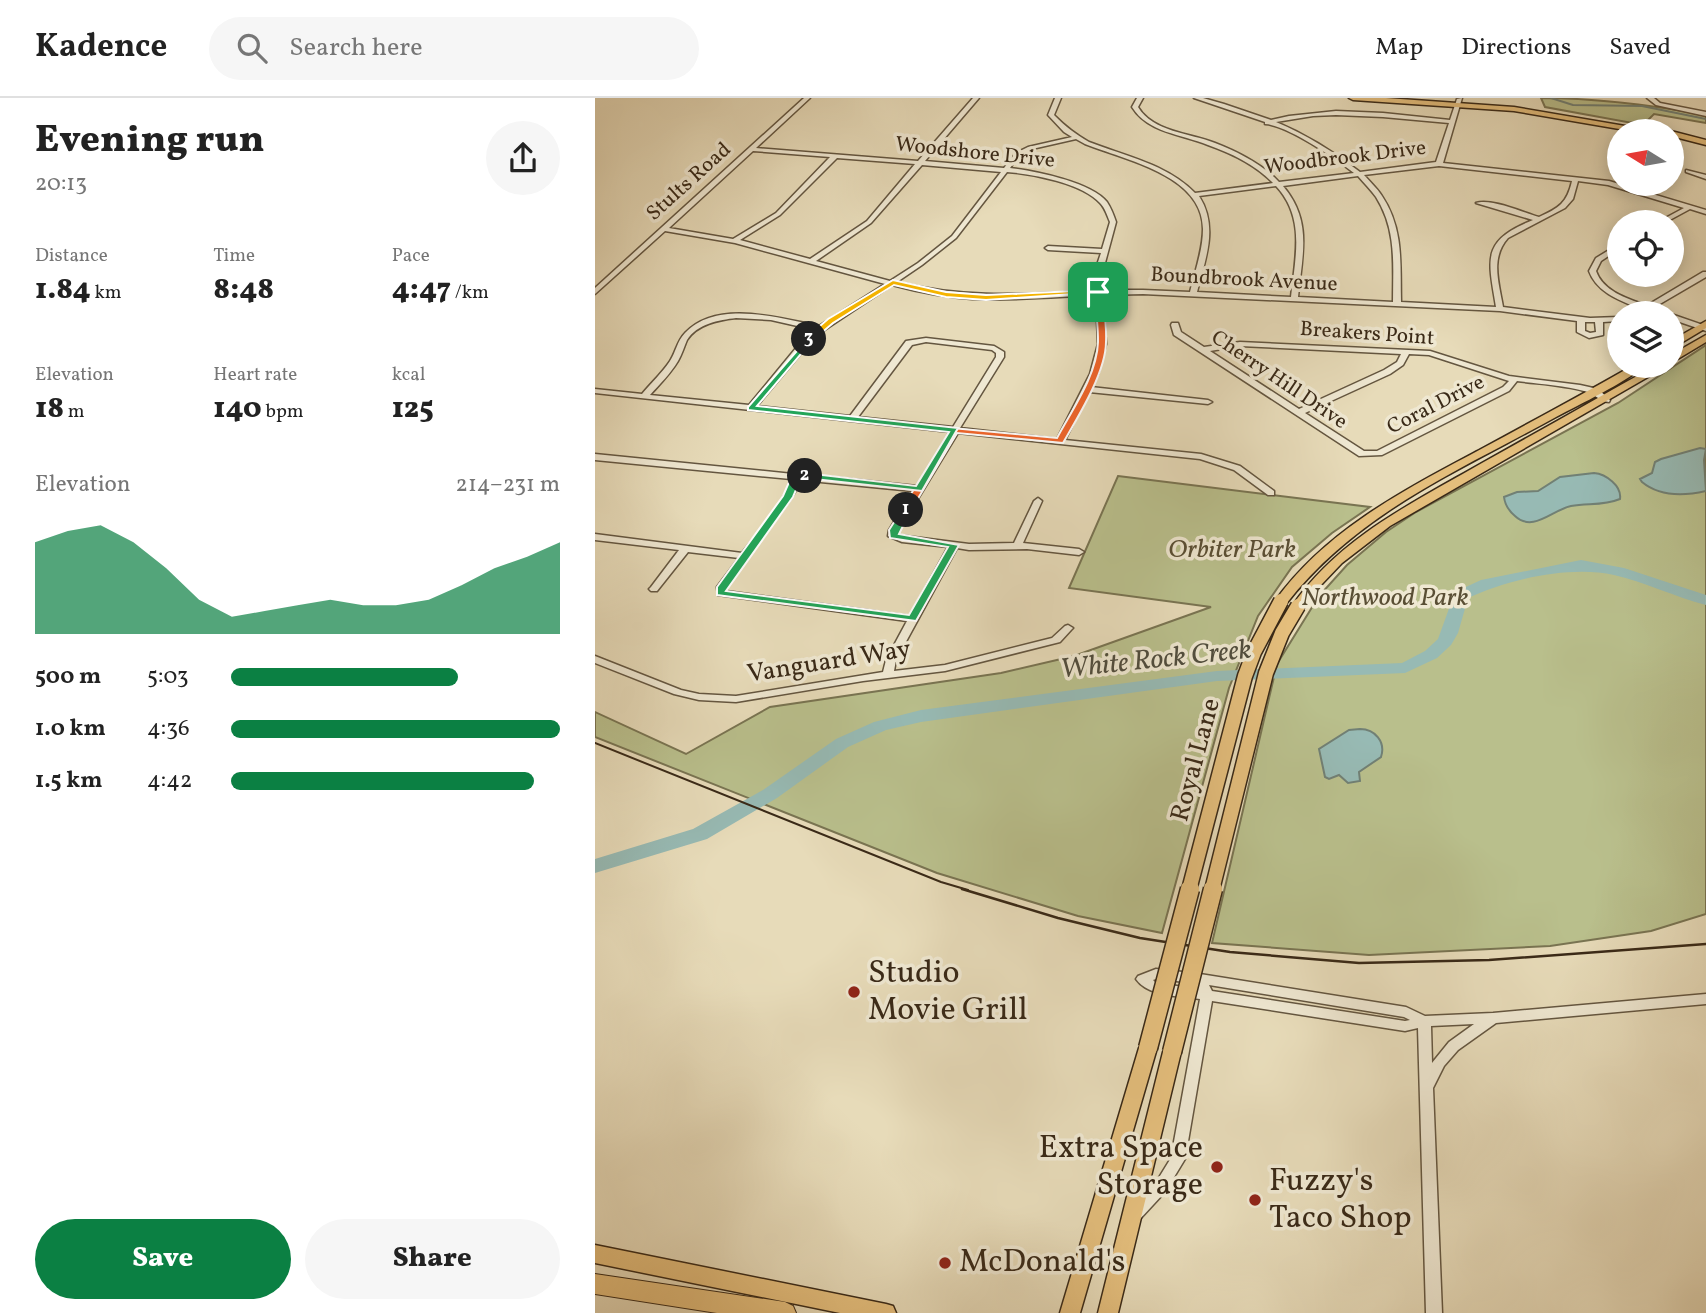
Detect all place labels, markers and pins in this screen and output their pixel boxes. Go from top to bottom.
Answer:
pin [1068,262,1128,322]
pin: 3 [791,322,827,356]
pin: 2 [787,458,823,494]
pin: 1 [889,492,923,528]
place label: Studio Movie Grill [868,952,1028,1033]
marker: Studio Movie Grill [846,984,862,1000]
place label: Extra Space Storage [1039,1127,1203,1208]
marker: Extra Space Storage [1209,1159,1225,1175]
place label: Fuzzy's Taco Shop [1269,1160,1412,1241]
marker: Fuzzy's Taco Shop [1247,1192,1263,1208]
place label: McDonald's [959,1241,1126,1285]
marker: McDonald's [937,1255,953,1271]

